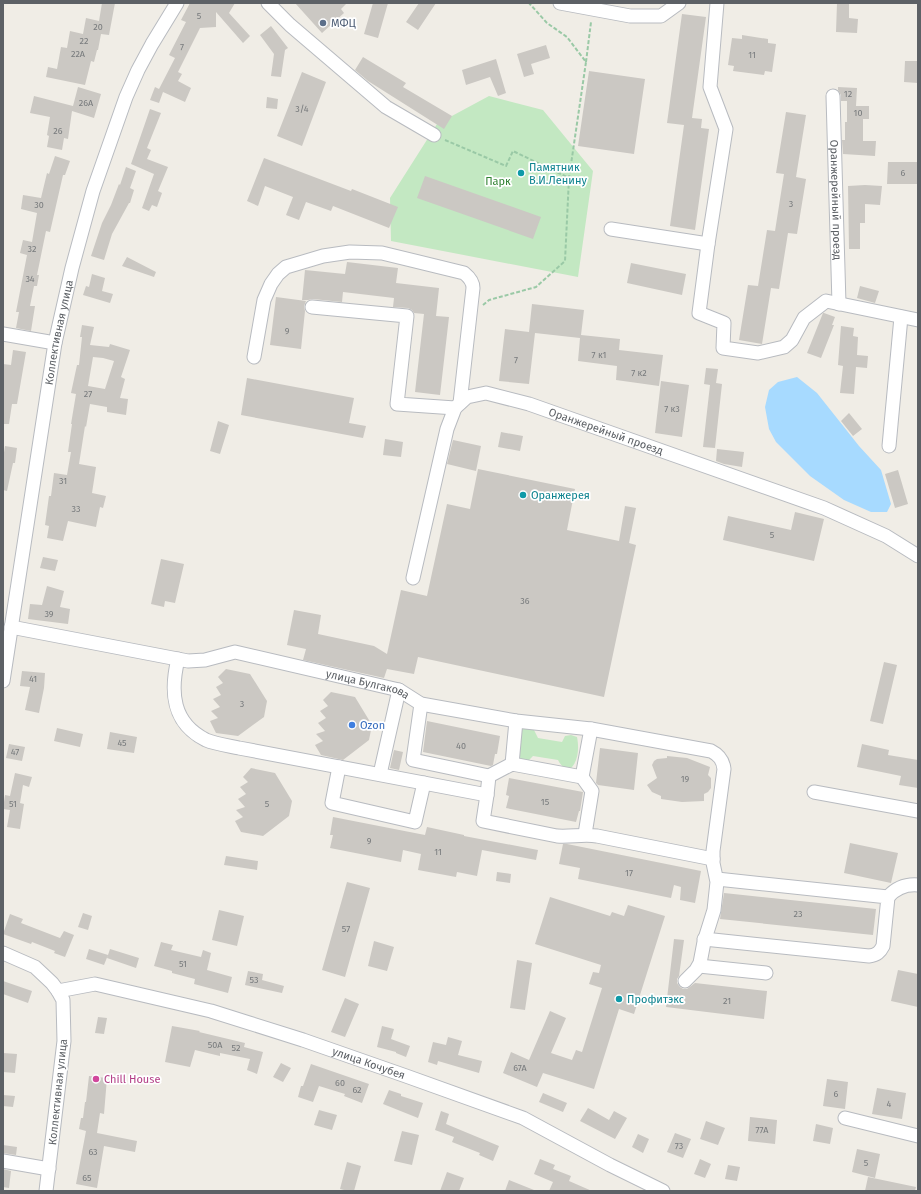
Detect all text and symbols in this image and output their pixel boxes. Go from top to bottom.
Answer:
house number: 5 [197,11,202,21]
place label: МФЦ [331,17,356,30]
marker: МФЦ [318,18,328,28]
house number: 20 [93,22,103,32]
house number: 22 [80,36,88,46]
house number: 7 [180,42,184,52]
house number: 22А [71,49,86,59]
house number: 11 [748,50,756,60]
house number: 12 [844,89,852,99]
house number: 26А [79,98,94,108]
house number: 3/4 [295,104,309,114]
house number: 10 [854,108,862,118]
house number: 26 [53,126,63,136]
street label: Оранжерейный проезд [828,140,844,260]
place label: Памятник В.И.Ленину [529,161,587,187]
marker: Памятник В.И.Ленину [516,168,526,178]
house number: 6 [901,168,906,178]
park label: Парк [485,175,511,188]
house number: 3 [789,199,793,209]
house number: 30 [34,200,44,210]
house number: 32 [28,244,36,254]
house number: 34 [25,274,35,284]
street label: Коллективная улица [42,279,76,386]
house number: 9 [285,326,290,336]
house number: 7 к1 [592,350,606,360]
house number: 7 [514,355,518,365]
house number: 7 к2 [631,368,647,378]
house number: 27 [84,389,92,399]
house number: 7 к3 [664,404,680,414]
street label: Оранжерейный проезд [547,405,665,457]
house number: 31 [59,476,67,486]
place label: Оранжерея [531,489,590,502]
marker: Оранжерея [518,490,528,500]
house number: 33 [72,504,80,514]
house number: 5 [770,530,775,540]
house number: 36 [520,596,530,606]
house number: 39 [44,609,54,619]
street label: улица Булгакова [325,667,412,702]
house number: 41 [29,674,37,684]
house number: 3 [240,699,244,709]
place label: Ozon [360,719,385,732]
marker: Ozon [347,720,357,730]
house number: 45 [117,738,127,748]
house number: 40 [456,741,466,751]
house number: 47 [11,747,19,757]
house number: 19 [681,774,690,784]
house number: 15 [541,797,550,807]
house number: 51 [9,799,17,809]
house number: 5 [265,799,270,809]
house number: 9 [367,836,372,846]
house number: 11 [434,847,442,857]
house number: 17 [625,868,633,878]
house number: 23 [794,909,802,919]
house number: 57 [342,924,350,934]
house number: 51 [179,959,187,969]
house number: 53 [250,975,258,985]
place label: Профитэкс [627,993,684,1006]
marker: Профитэкс [614,994,624,1004]
house number: 21 [723,996,731,1006]
street label: Коллективная улица [46,1038,70,1146]
house number: 50А [208,1040,223,1050]
house number: 52 [232,1043,240,1053]
street label: улица Кочубея [331,1044,407,1082]
house number: 67А [513,1063,528,1073]
place label: Chill House [104,1073,160,1086]
marker: Chill House [91,1074,101,1084]
house number: 60 [335,1078,345,1088]
house number: 62 [352,1085,362,1095]
house number: 6 [834,1089,839,1099]
house number: 4 [887,1099,892,1109]
house number: 77А [756,1125,769,1135]
house number: 73 [675,1141,683,1151]
house number: 63 [88,1147,98,1157]
house number: 5 [864,1158,869,1168]
house number: 65 [82,1173,92,1183]

